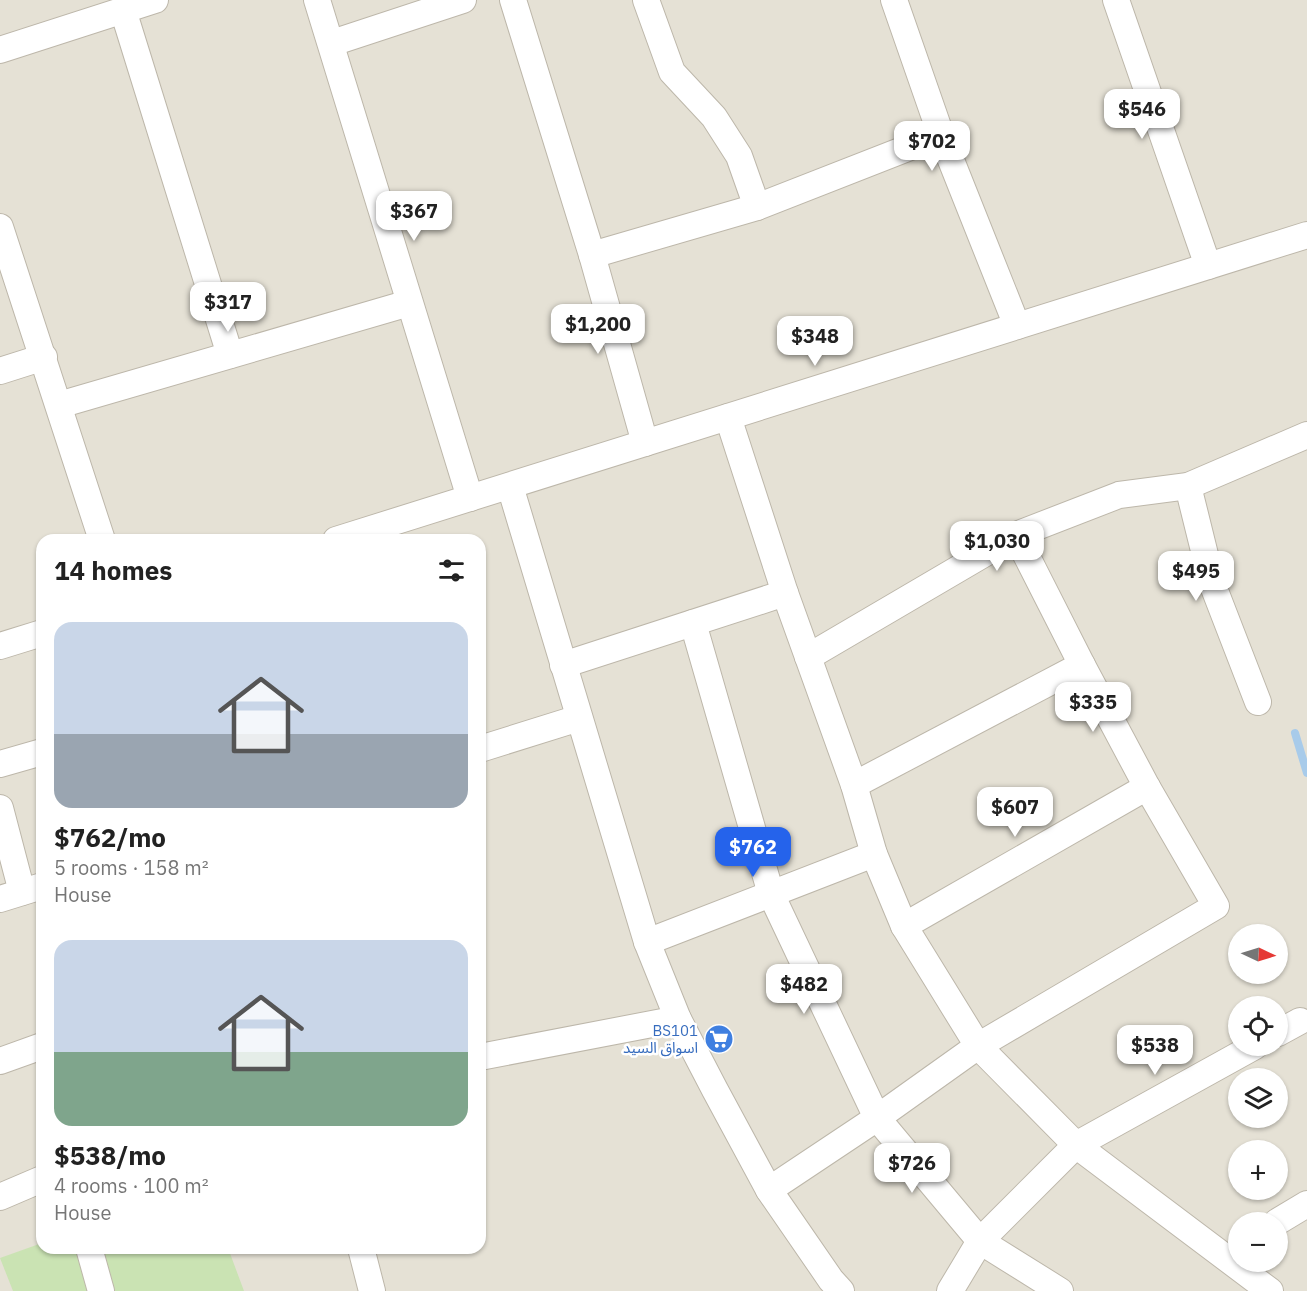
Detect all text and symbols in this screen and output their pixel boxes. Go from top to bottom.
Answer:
pin: $546 [1106,89,1178,140]
text: $546 [1118,95,1166,122]
pin: $702 [896,121,968,172]
text: $702 [908,127,956,154]
pin: $367 [378,191,450,242]
text: $367 [390,197,438,224]
pin: $317 [192,282,264,333]
text: $317 [204,288,252,315]
pin: $1,200 [549,304,647,355]
text: $1,200 [565,310,631,337]
pin: $348 [779,316,851,367]
text: $348 [791,322,839,349]
pin: $1,030 [948,521,1046,572]
text: $1,030 [964,527,1030,554]
pin: $495 [1160,551,1232,602]
text: 14 homes [54,553,172,587]
icon: filters [435,554,468,587]
text: $495 [1172,557,1220,584]
icon: home [207,661,315,769]
pin: $335 [1057,682,1129,733]
text: $335 [1069,688,1117,715]
pin: $607 [979,787,1051,838]
text: $607 [991,793,1039,820]
text: $762/mo [54,820,166,854]
pin: $762 [717,827,789,878]
text: $762 [729,833,777,860]
text: 5 rooms · 158 m² [54,854,209,881]
text: House [54,881,111,908]
north arrow [1228,924,1288,984]
map controls [1228,924,1288,1272]
pin: $482 [768,964,840,1015]
text: $482 [780,970,828,997]
icon: home [207,979,315,1087]
button: locate [1228,996,1288,1056]
place label: BS101 اسواق السيد [623,1021,698,1057]
supermarket icon: BS101 اسواق السيد [703,1023,735,1055]
pin: $538 [1119,1025,1191,1076]
text: $538 [1131,1031,1179,1058]
button: layers [1228,1068,1288,1128]
text: $538/mo [54,1138,166,1172]
button: + [1228,1140,1288,1200]
pin: $726 [876,1143,948,1194]
text: $726 [888,1149,936,1176]
text: 4 rooms · 100 m² [54,1172,209,1199]
text: House [54,1199,111,1226]
button: − [1228,1212,1288,1272]

